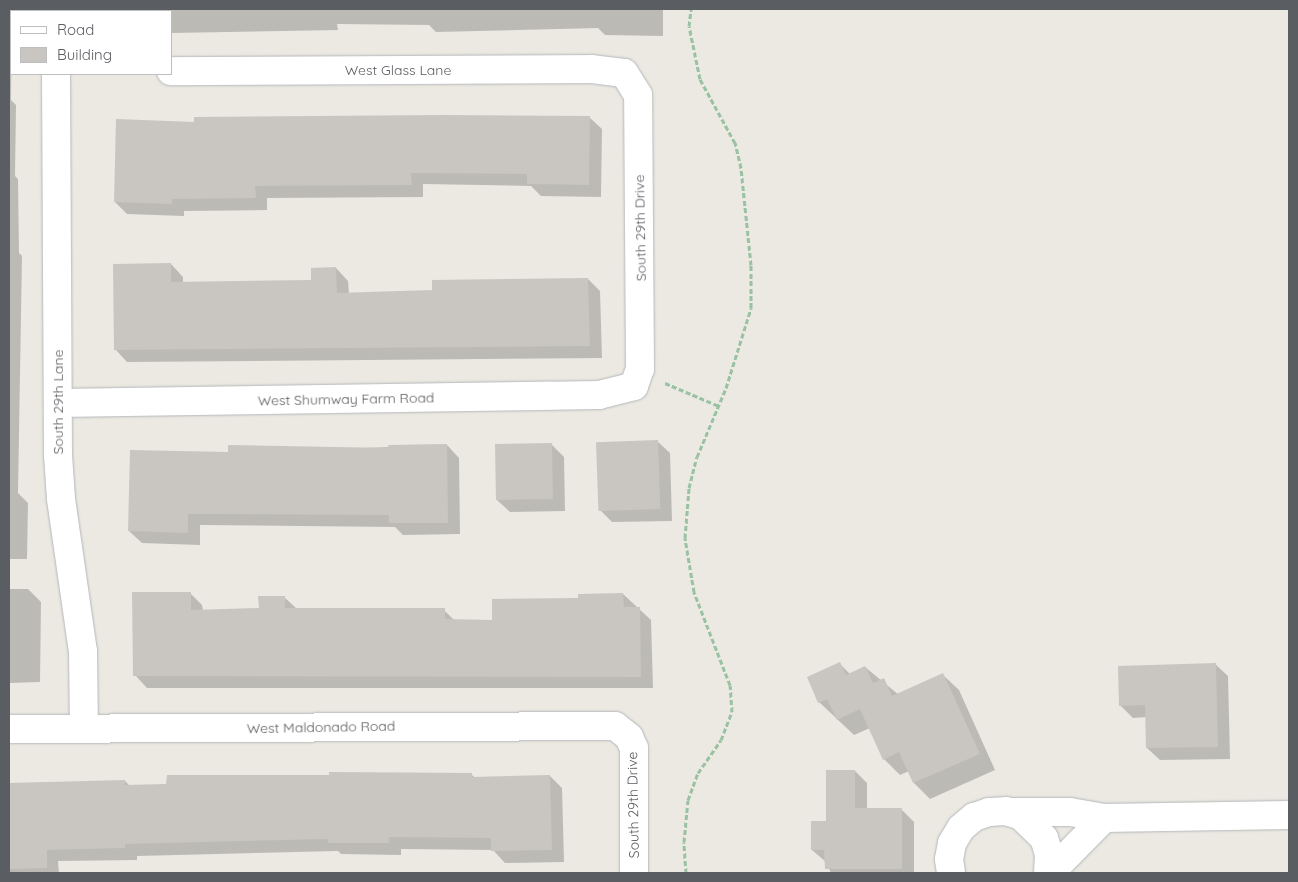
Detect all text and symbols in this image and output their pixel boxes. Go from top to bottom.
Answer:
legend [10,10,172,75]
text: Road [57,20,94,39]
text: Building [57,45,112,64]
street label: West Glass Lane [345,62,451,78]
street label: South 29th Drive [631,175,649,281]
street label: South 29th Lane [50,350,66,454]
street label: West Shumway Farm Road [258,389,434,409]
street label: West Maldonado Road [247,717,395,737]
street label: South 29th Drive [624,752,642,858]

